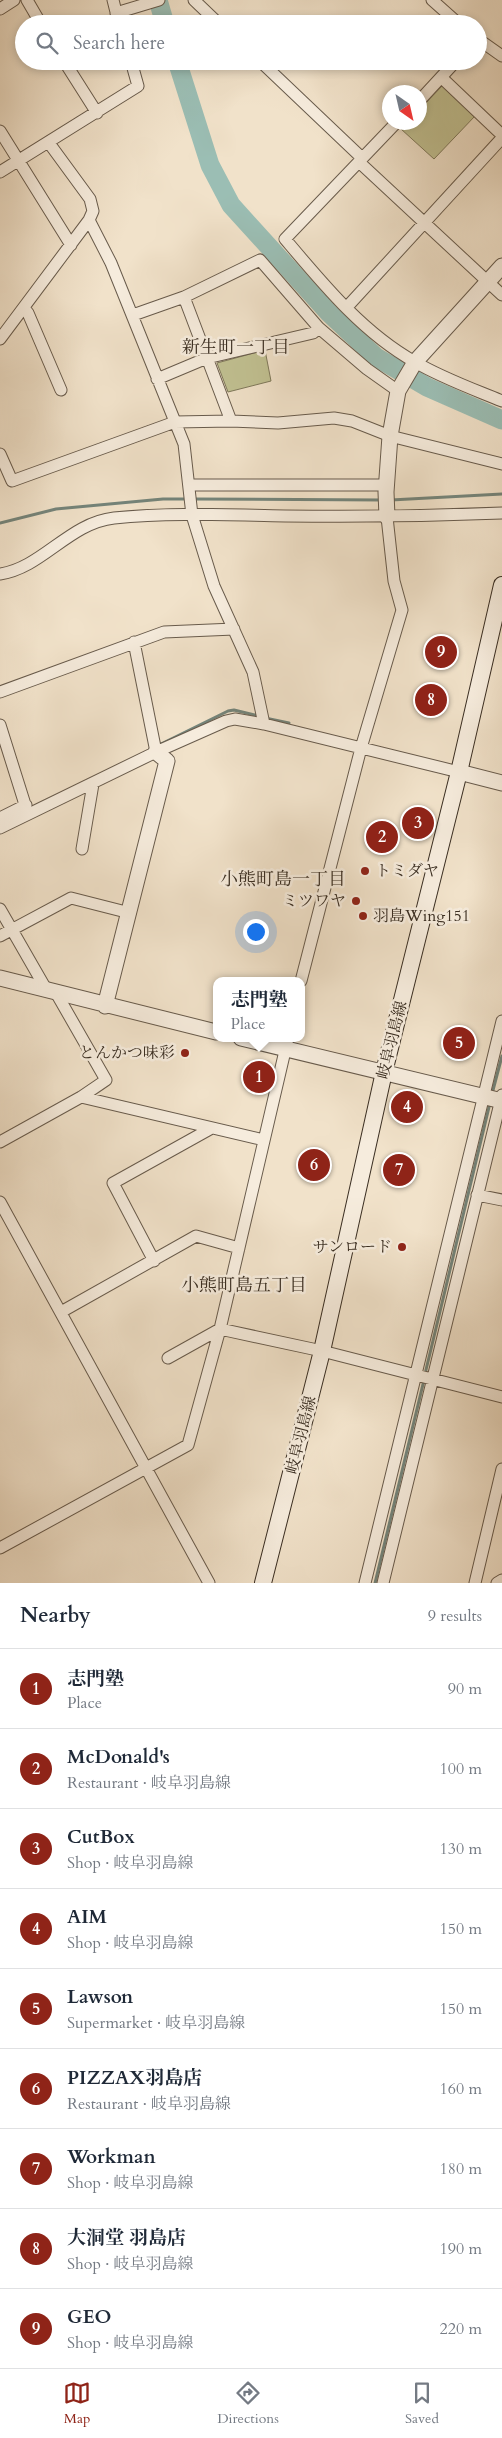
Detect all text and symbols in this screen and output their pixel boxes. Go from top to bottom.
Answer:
search box [15,15,487,70]
icon: search [33,29,61,57]
text: Search here [73,30,165,56]
north arrow [382,85,427,130]
district label: 新生町一丁目 [182,335,290,360]
pin: 9 [425,633,457,671]
pin: 8 [415,681,447,719]
pin: 3 [402,804,434,842]
pin: 2 [366,818,398,856]
place label: トミダヤ [375,860,439,882]
marker: トミダヤ [359,865,371,877]
district label: 小熊町島一丁目 [220,867,346,892]
place label: ミツワヤ [282,890,346,912]
marker: ミツワヤ [350,895,362,907]
place label: 羽島Wing151 [373,905,470,927]
marker: 羽島Wing151 [357,910,369,922]
your location [243,919,269,945]
popup [213,977,305,1042]
text: 志門塾 [230,987,288,1013]
street label: 岐阜羽島線 [372,999,412,1081]
text: Place [230,1013,266,1035]
pin: 5 [443,1024,475,1062]
place label: とんかつ味彩 [79,1042,175,1064]
marker: とんかつ味彩 [179,1047,191,1059]
pin: 1 [243,1058,275,1096]
pin: 4 [391,1088,423,1126]
pin: 6 [298,1146,330,1184]
pin: 7 [383,1151,415,1189]
place label: サンロード [313,1236,392,1258]
marker: サンロード [396,1241,408,1253]
district label: 小熊町島五丁目 [181,1273,307,1298]
street label: 岐阜羽島線 [281,1394,321,1476]
text: Nearby [20,1601,91,1630]
text: 9 results [428,1605,482,1627]
text: 志門塾 [67,1666,124,1692]
text: 1 [32,1678,40,1700]
text: 90 m [448,1678,482,1700]
text: Place [67,1692,102,1714]
text: McDonald's [67,1744,170,1770]
text: 2 [32,1758,40,1780]
text: 100 m [440,1758,482,1780]
text: Restaurant · 岐阜羽島線 [67,1772,231,1794]
text: CutBox [67,1824,135,1850]
text: 3 [32,1838,40,1860]
text: 130 m [440,1838,482,1860]
text: Shop · 岐阜羽島線 [67,1852,194,1874]
text: AIM [67,1904,107,1930]
text: 4 [32,1918,40,1940]
text: 150 m [440,1918,482,1940]
text: Shop · 岐阜羽島線 [67,1932,194,1954]
text: Lawson [67,1984,133,2010]
text: 5 [32,1998,40,2020]
text: 150 m [440,1998,482,2020]
text: Supermarket · 岐阜羽島線 [67,2012,245,2034]
text: PIZZAX羽島店 [67,2065,202,2091]
text: 6 [32,2078,40,2100]
text: 160 m [440,2078,482,2100]
text: Restaurant · 岐阜羽島線 [67,2093,231,2115]
text: Workman [67,2144,156,2170]
text: 7 [32,2158,40,2180]
text: 180 m [440,2158,482,2180]
text: Shop · 岐阜羽島線 [67,2172,194,2194]
text: 大洞堂 羽島店 [67,2225,186,2251]
text: 8 [32,2238,40,2260]
text: 190 m [440,2238,482,2260]
text: Shop · 岐阜羽島線 [67,2253,194,2275]
text: GEO [67,2304,112,2330]
text: 9 [32,2318,40,2340]
text: 220 m [440,2318,482,2340]
text: Shop · 岐阜羽島線 [67,2332,194,2354]
tab: Map [63,2379,91,2428]
tab: Directions [217,2379,279,2428]
tab: Saved [405,2379,439,2428]

